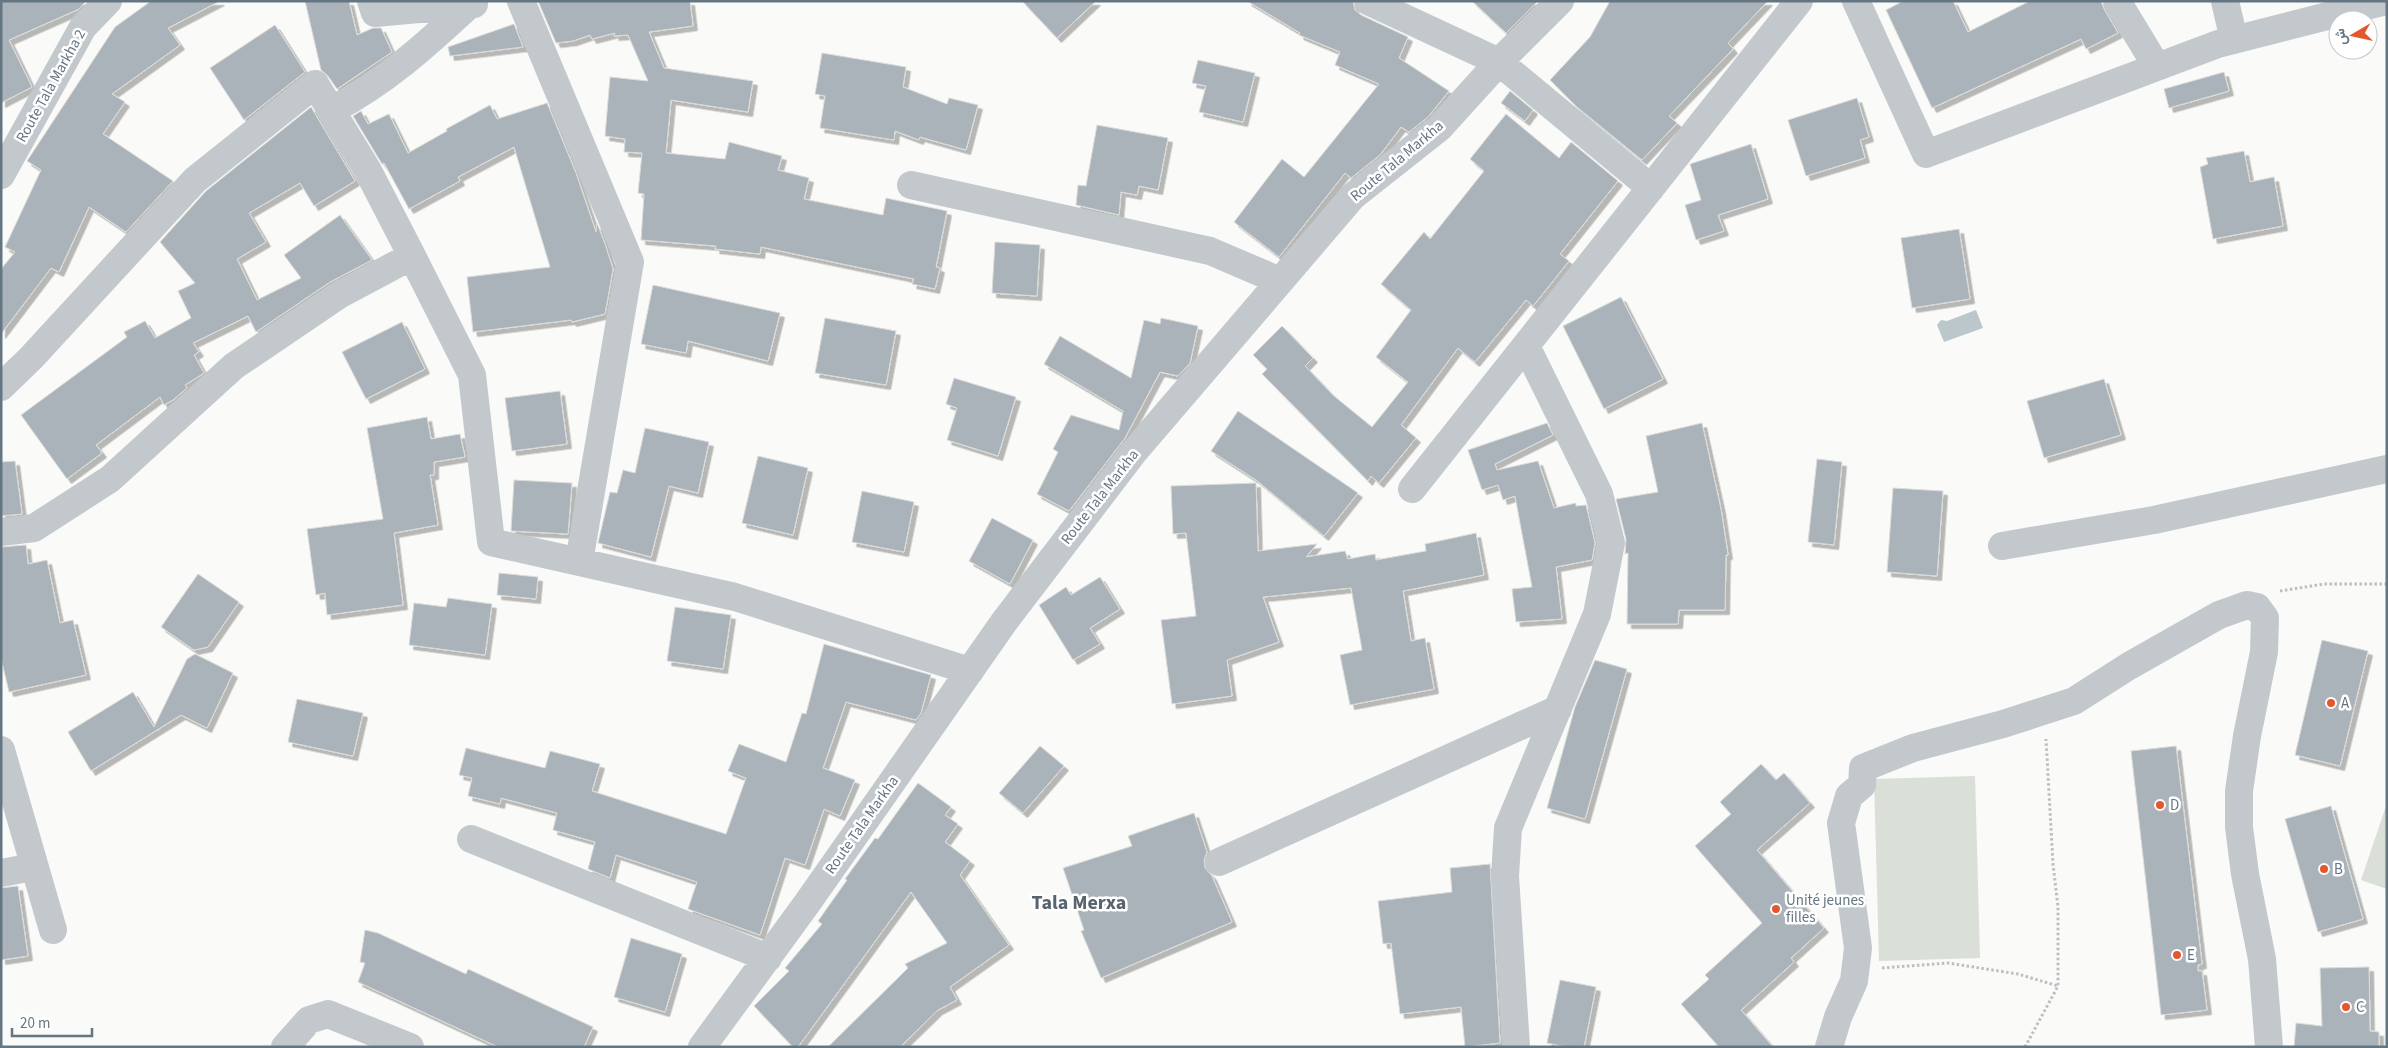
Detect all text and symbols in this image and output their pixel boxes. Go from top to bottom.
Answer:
north arrow [2328,10,2378,60]
street label: Route Tala Markha 2 [11,26,91,146]
text: ش [2330,27,2352,47]
street label: Route Tala Markha [1346,116,1448,206]
street label: Route Tala Markha [1056,445,1144,549]
place label: A [2341,693,2350,714]
marker: A [2325,697,2337,709]
street label: Route Tala Markha [820,772,904,878]
place label: D [2170,795,2179,816]
marker: D [2154,799,2166,811]
place label: B [2334,859,2343,880]
marker: B [2318,863,2330,875]
district label: Tala Merxa [1032,889,1126,917]
place label: Unité jeunes filles [1786,890,1864,928]
marker: Unité jeunes filles [1770,903,1782,915]
place label: E [2187,945,2195,966]
marker: E [2171,949,2183,961]
place label: C [2356,997,2365,1018]
marker: C [2340,1001,2352,1013]
scale bar [12,1006,92,1038]
text: 20 m [20,1013,50,1034]

